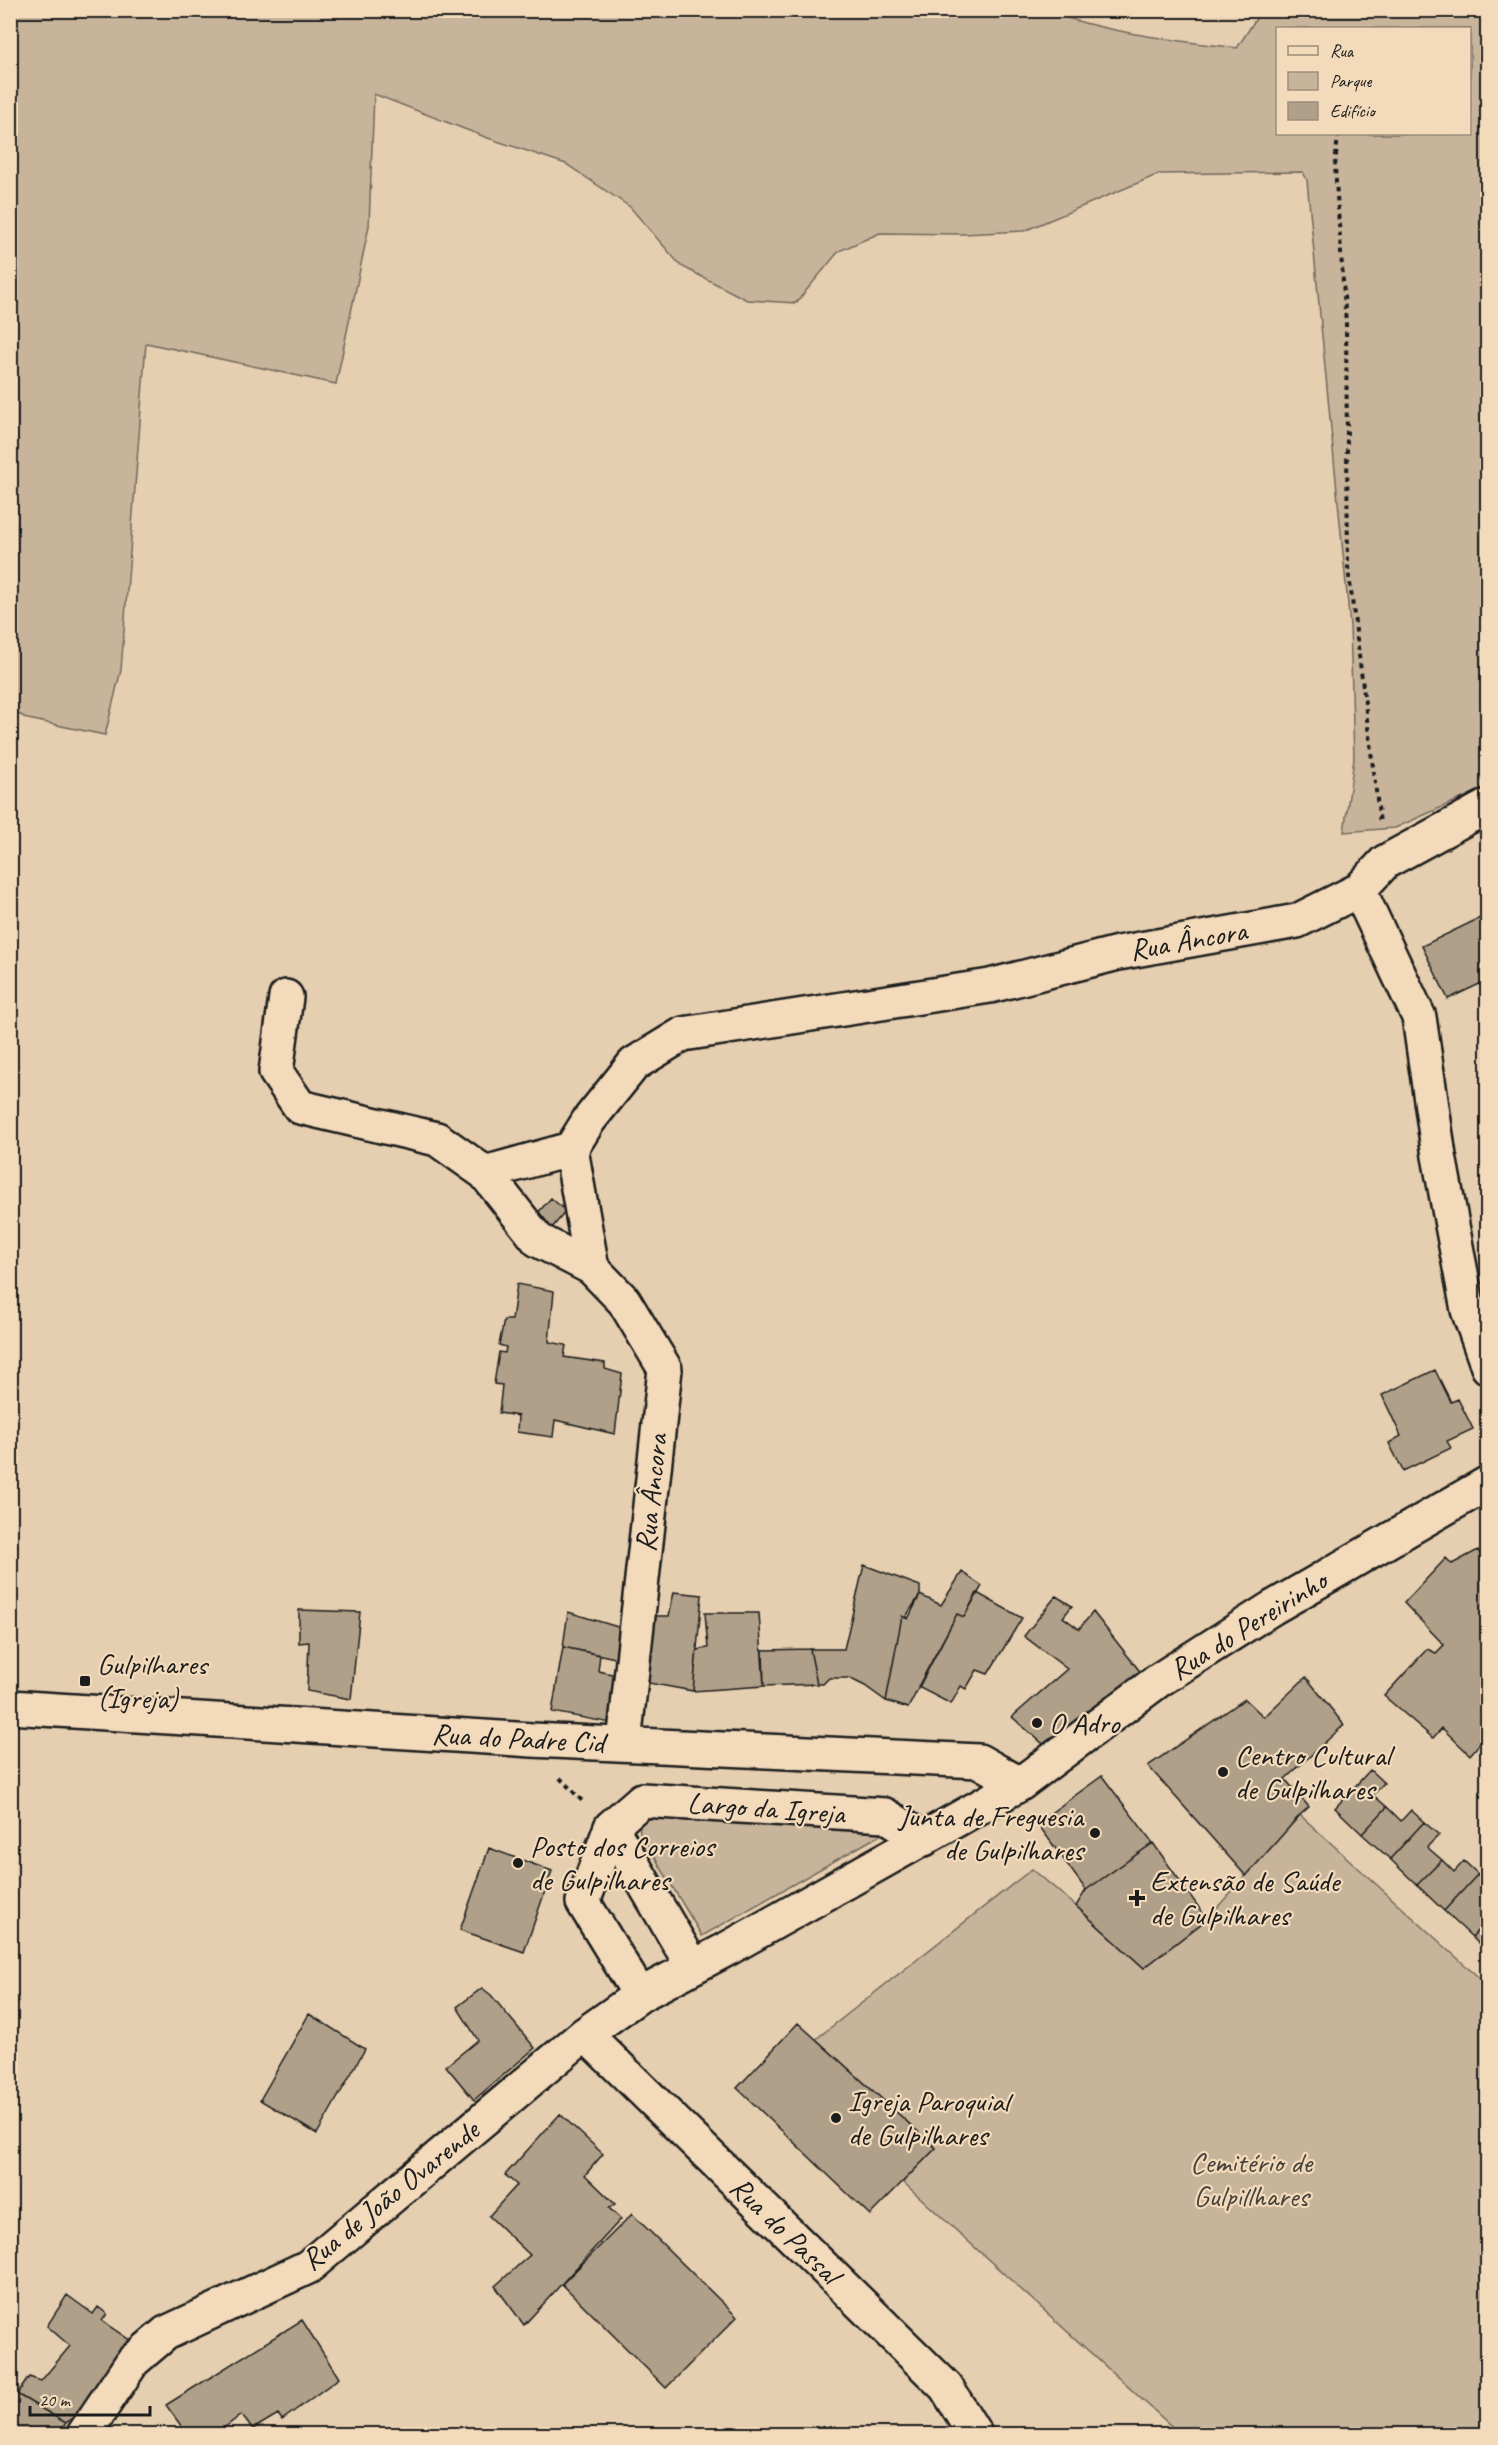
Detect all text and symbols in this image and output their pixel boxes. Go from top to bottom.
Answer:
legend [1276,27,1471,135]
text: Rua [1330,40,1355,62]
text: Parque [1330,70,1372,92]
text: Edifício [1330,100,1376,122]
street label: Rua Âncora [1127,911,1251,969]
street label: Rua Âncora [626,1430,676,1554]
street label: Rua do Pereirinho [1162,1560,1337,1688]
place label: Gulpilhares (Igreja) [97,1645,210,1717]
marker: Gulpilhares (Igreja) [78,1674,92,1688]
place label: O Adro [1049,1704,1121,1742]
street label: Rua do Padre Cid [431,1715,609,1762]
marker: O Adro [1030,1716,1044,1730]
place label: Centro Cultural de Gulpilhares [1235,1736,1395,1808]
marker: Centro Cultural de Gulpilhares [1216,1765,1230,1779]
street label: Largo da Igreja [686,1784,848,1833]
place label: Junta de Freguesia de Gulpilhares [897,1797,1086,1869]
marker: Junta de Freguesia de Gulpilhares [1088,1826,1102,1840]
place label: Posto dos Correios de Gulpilhares [530,1827,717,1899]
marker: Posto dos Correios de Gulpilhares [511,1856,525,1870]
place label: Extensão de Saúde de Gulpilhares [1150,1862,1341,1934]
marker: Extensão de Saúde de Gulpilhares [1128,1889,1146,1907]
place label: Igreja Paroquial de Gulpilhares [848,2082,1014,2154]
street label: Rua de João Ovarende [293,2110,488,2278]
marker: Igreja Paroquial de Gulpilhares [829,2111,843,2125]
park label: Cemitério de Gulpillhares [1190,2143,1314,2215]
street label: Rua do Passal [722,2168,852,2295]
scale bar [30,2379,150,2417]
text: 20 m [39,2389,72,2411]

